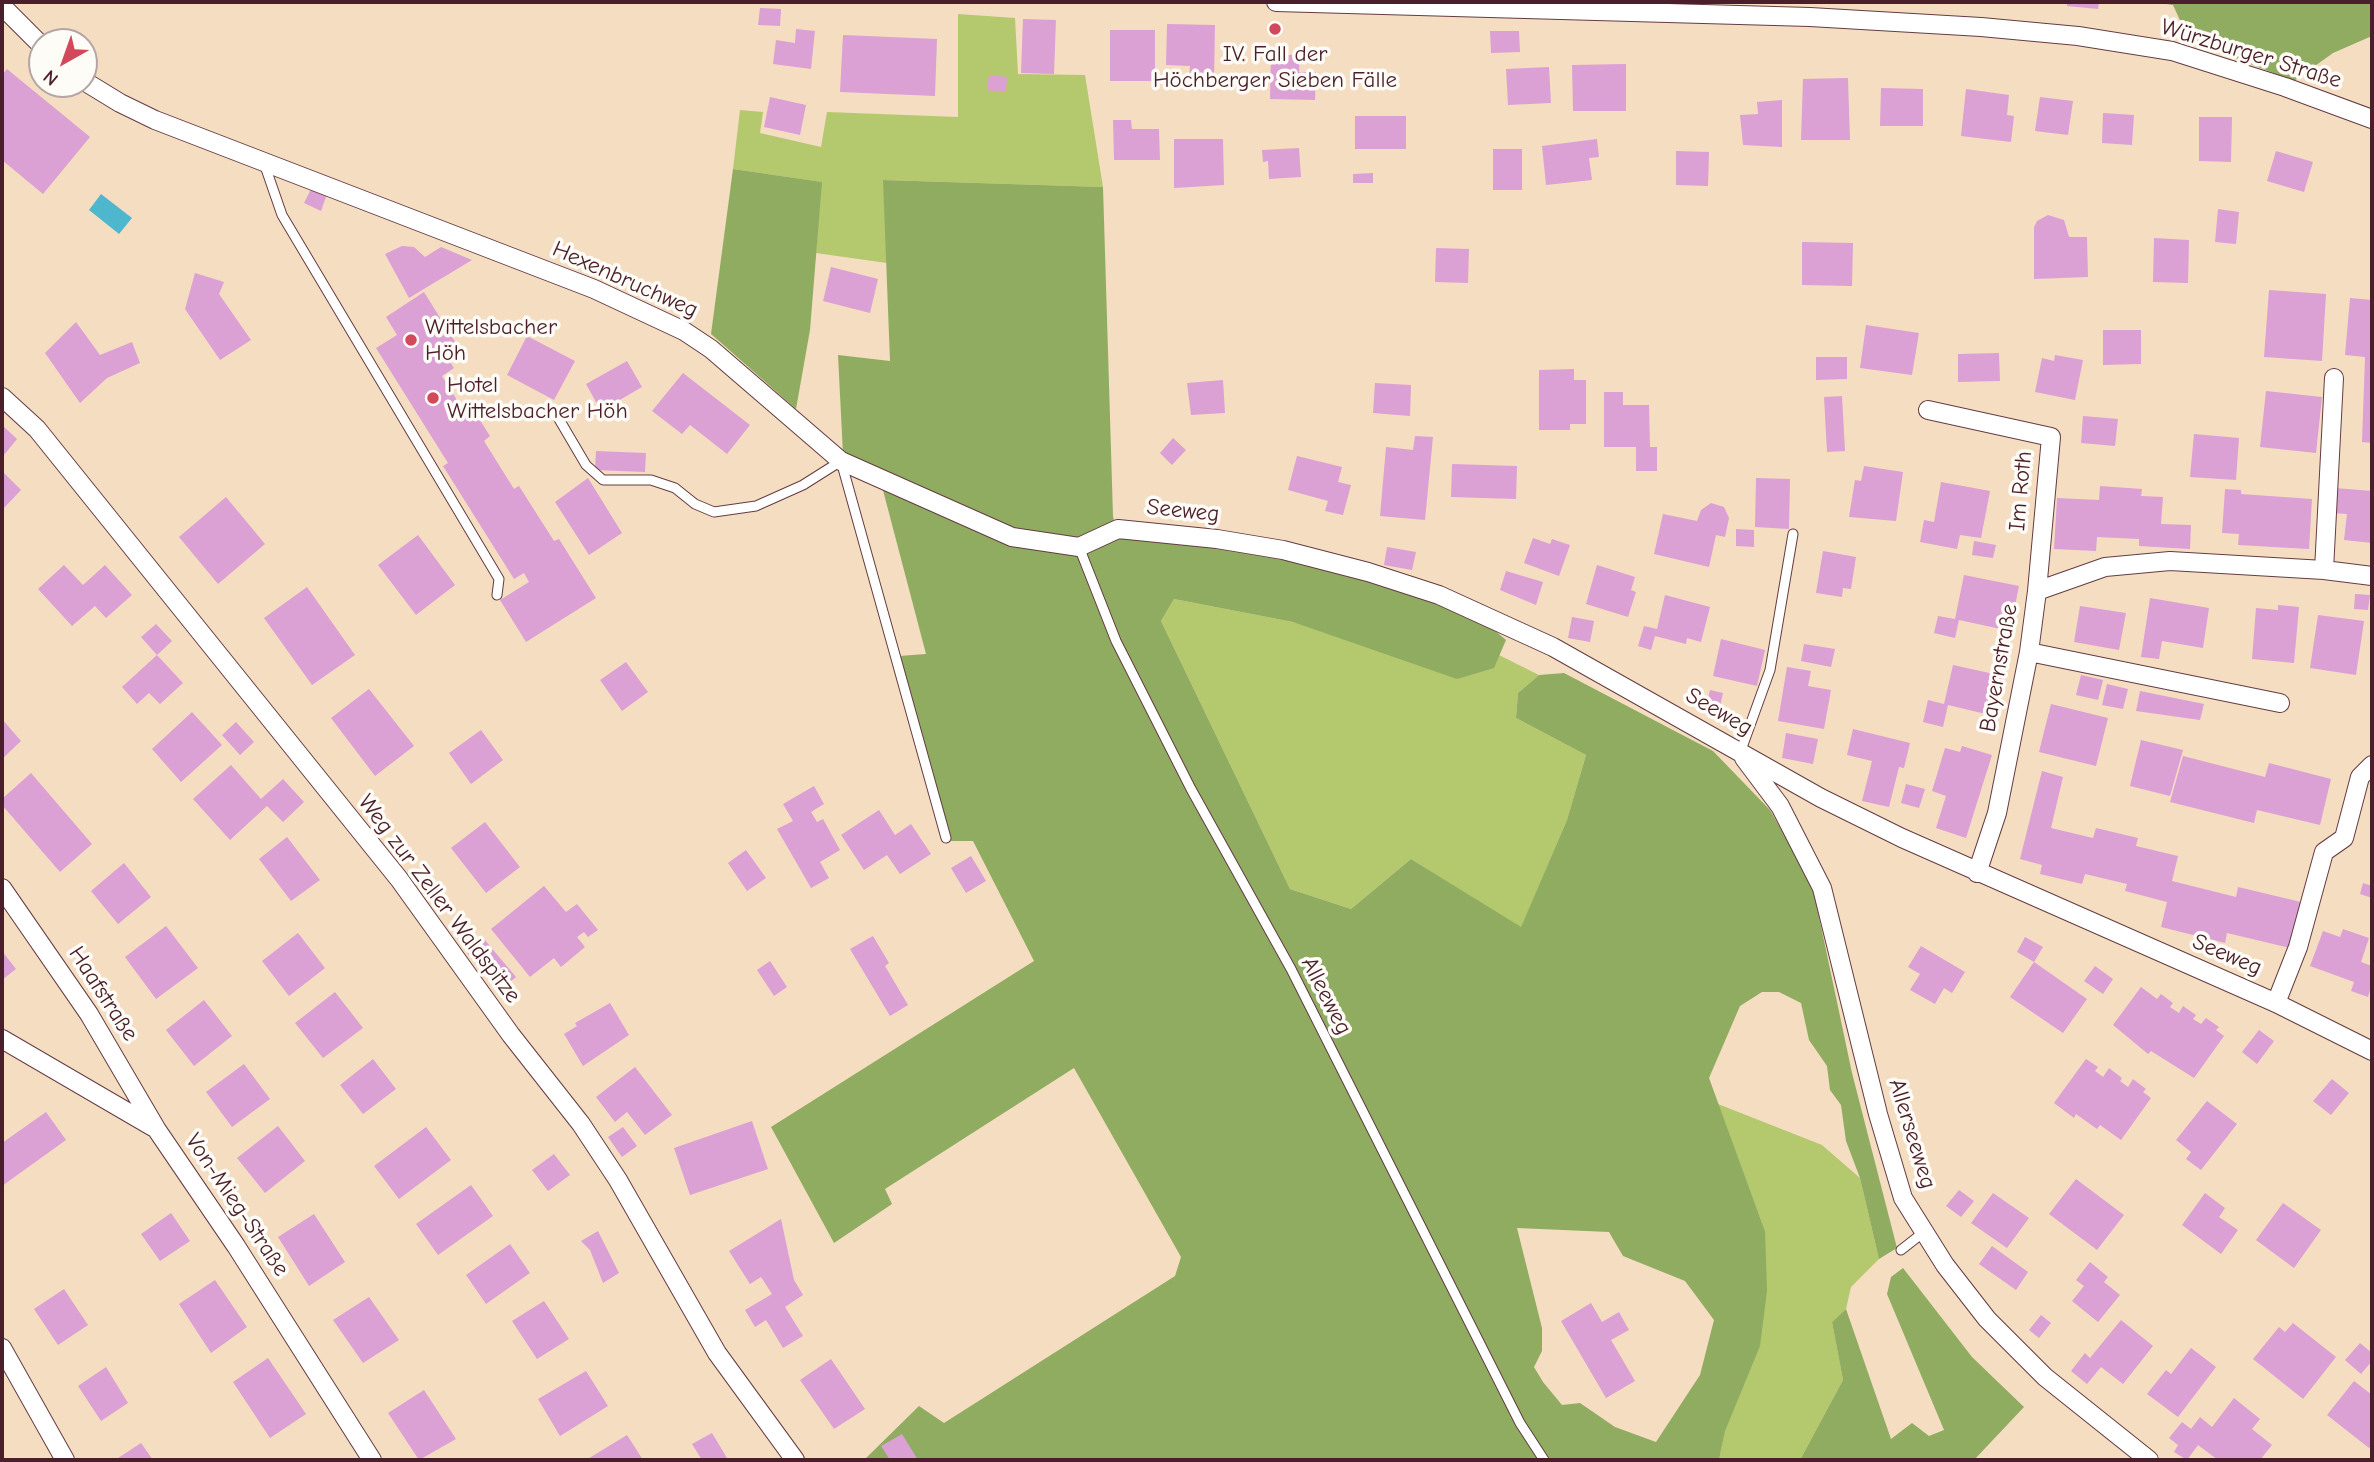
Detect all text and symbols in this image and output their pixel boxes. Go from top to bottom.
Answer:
street label: Würzburger Straße [2157,13,2345,95]
marker: IV. Fall der Höchberger Sieben Fälle [1267,21,1283,37]
north arrow [28,28,98,98]
place label: IV. Fall der Höchberger Sieben Fälle [1153,40,1397,94]
text: N [39,65,63,90]
street label: Hexenbruchweg [548,236,702,324]
place label: Wittelsbacher Höh [425,313,557,367]
marker: Wittelsbacher Höh [403,332,419,348]
place label: Hotel Wittelsbacher Höh [447,371,628,425]
marker: Hotel Wittelsbacher Höh [425,390,441,406]
street label: Im Roth [2004,450,2038,532]
street label: Seeweg [1145,493,1221,529]
street label: Bayernstraße [1974,602,2024,734]
street label: Seeweg [1681,682,1757,742]
street label: Weg zur Zeller Waldspitze [352,789,526,1009]
street label: Seeweg [2188,928,2266,982]
street label: Haafstraße [62,942,144,1046]
street label: Alleeweg [1295,953,1357,1039]
street label: Allerseeweg [1882,1076,1942,1192]
street label: Von-Mieg-Straße [179,1128,295,1282]

